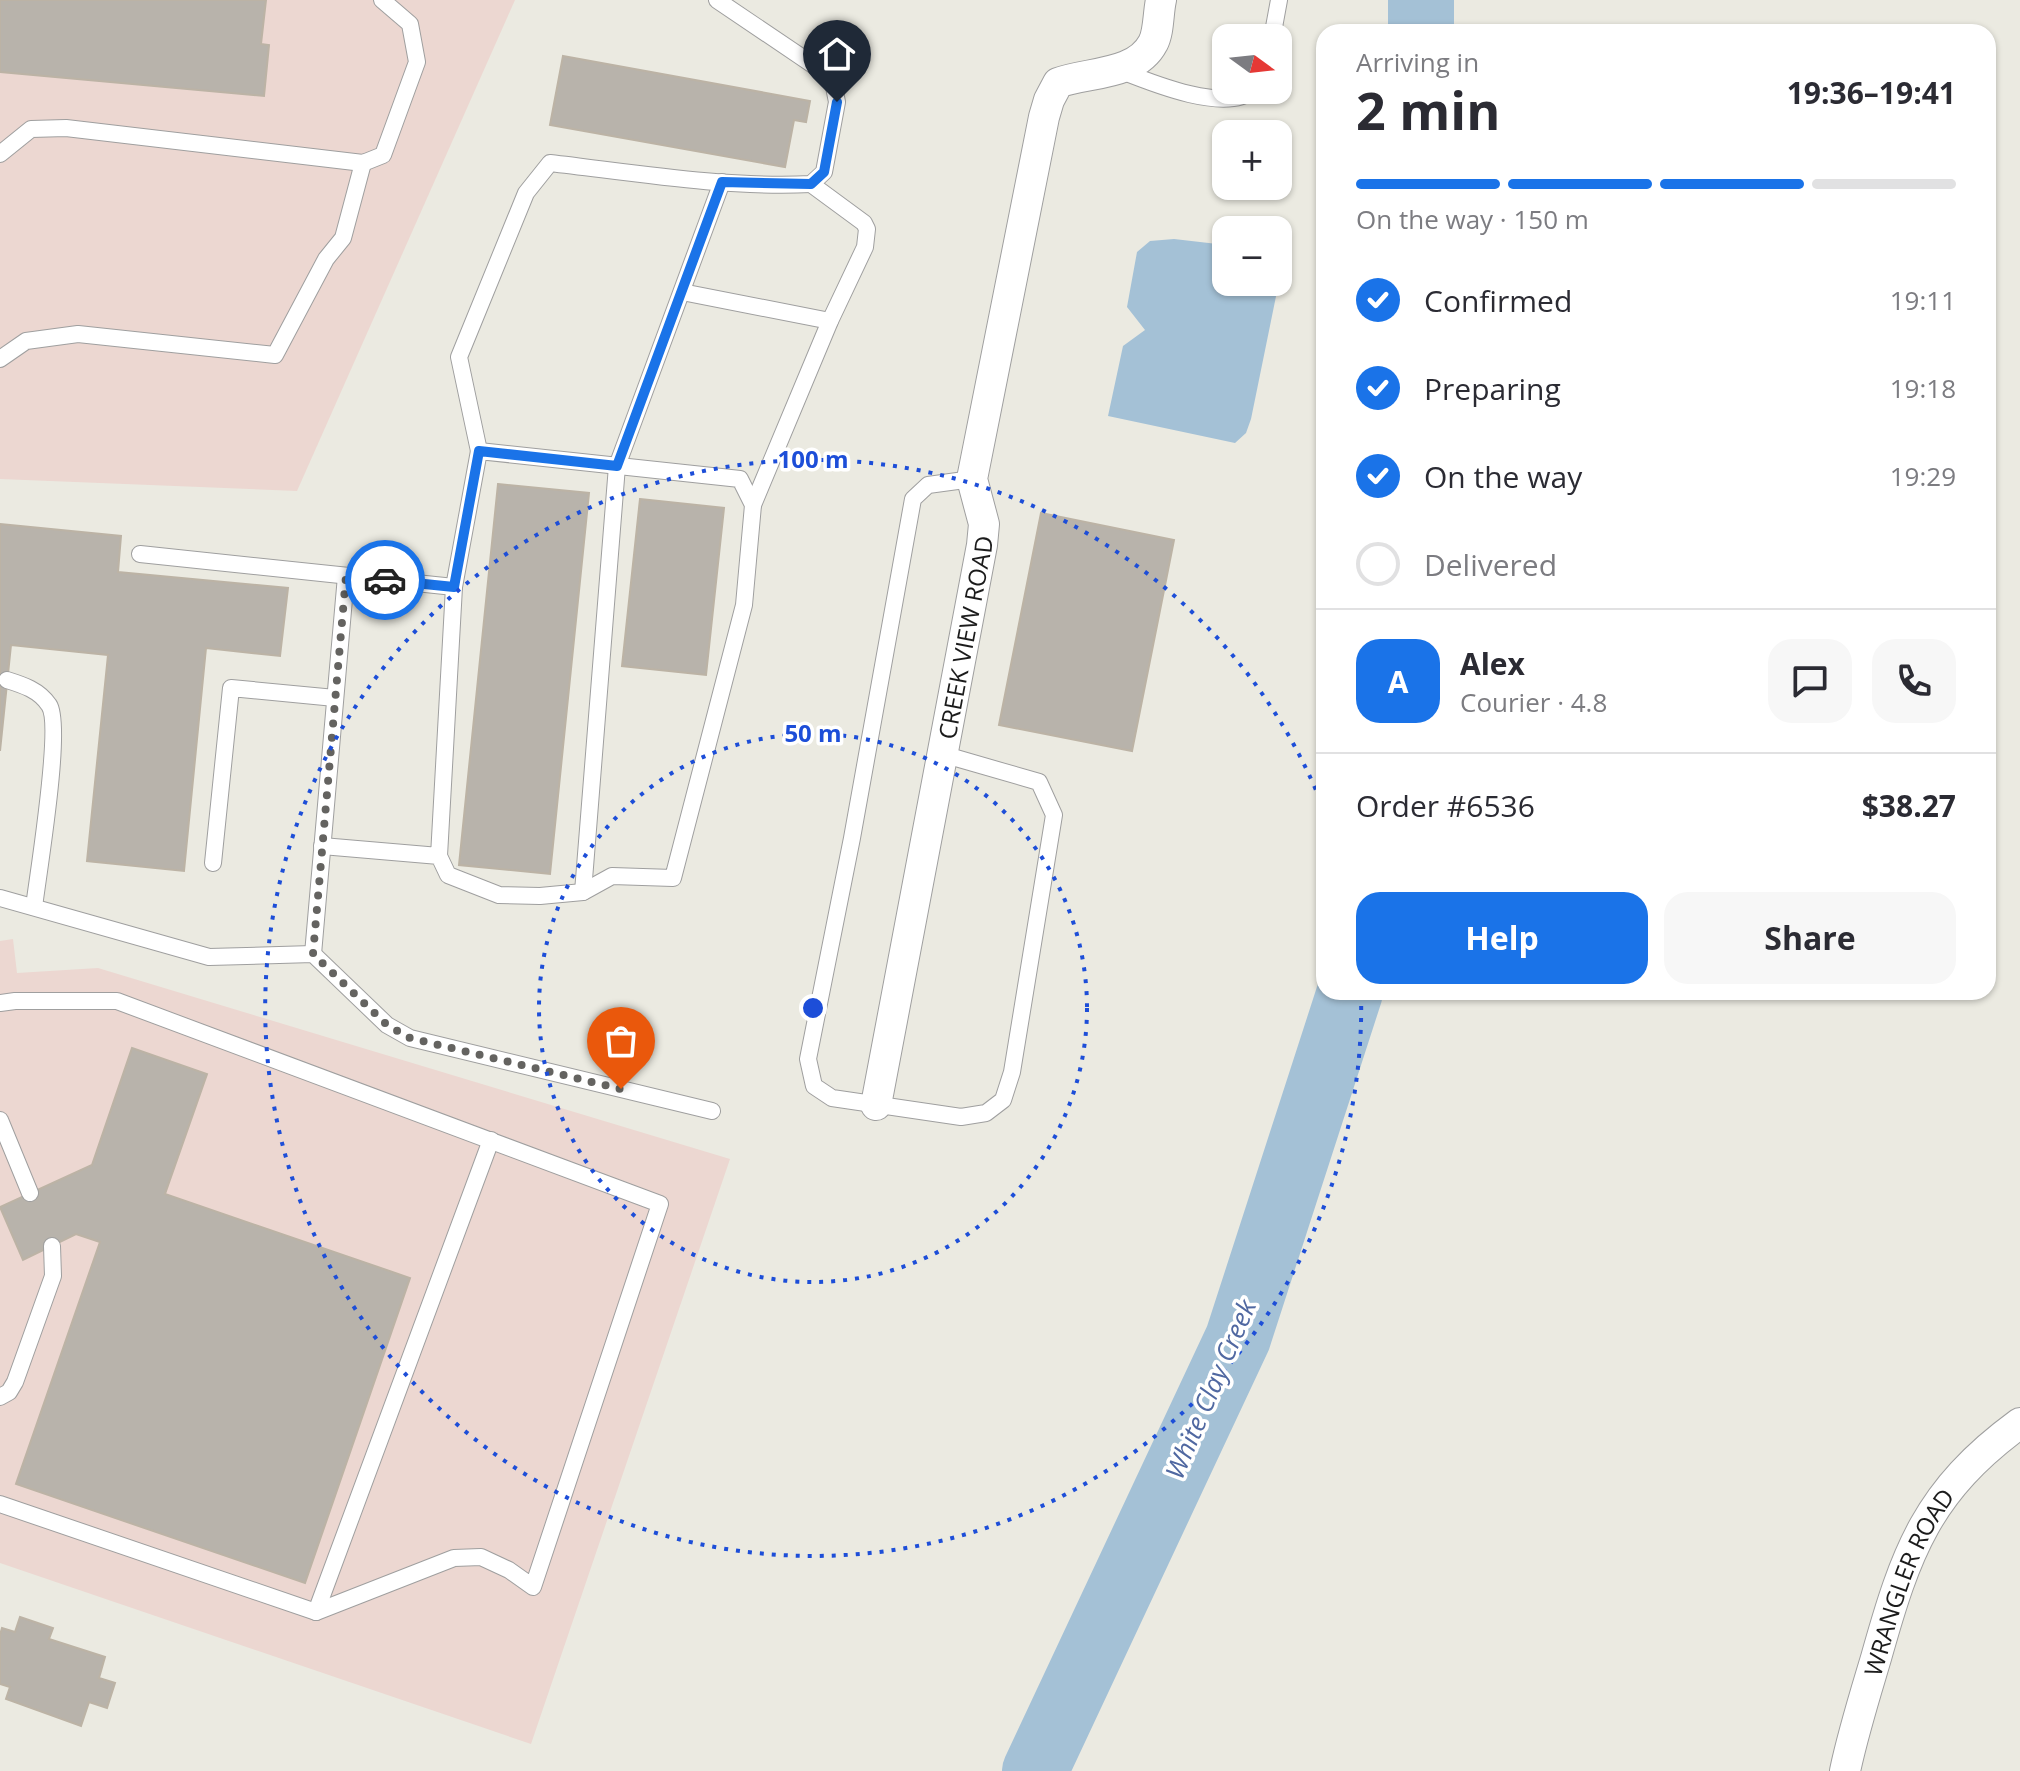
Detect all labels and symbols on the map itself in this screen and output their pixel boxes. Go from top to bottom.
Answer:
pin [803,20,871,102]
north arrow [1212,24,1292,104]
text: 100 m [778,442,848,475]
street label: CREEK VIEW ROAD [929,534,999,742]
courier [345,540,425,620]
text: 50 m [784,716,842,749]
centre of rings [799,994,827,1022]
pin [587,1007,655,1089]
water label: White Clay Creek [1156,1293,1264,1484]
street label: WRANGLER ROAD [1855,1481,1961,1680]

